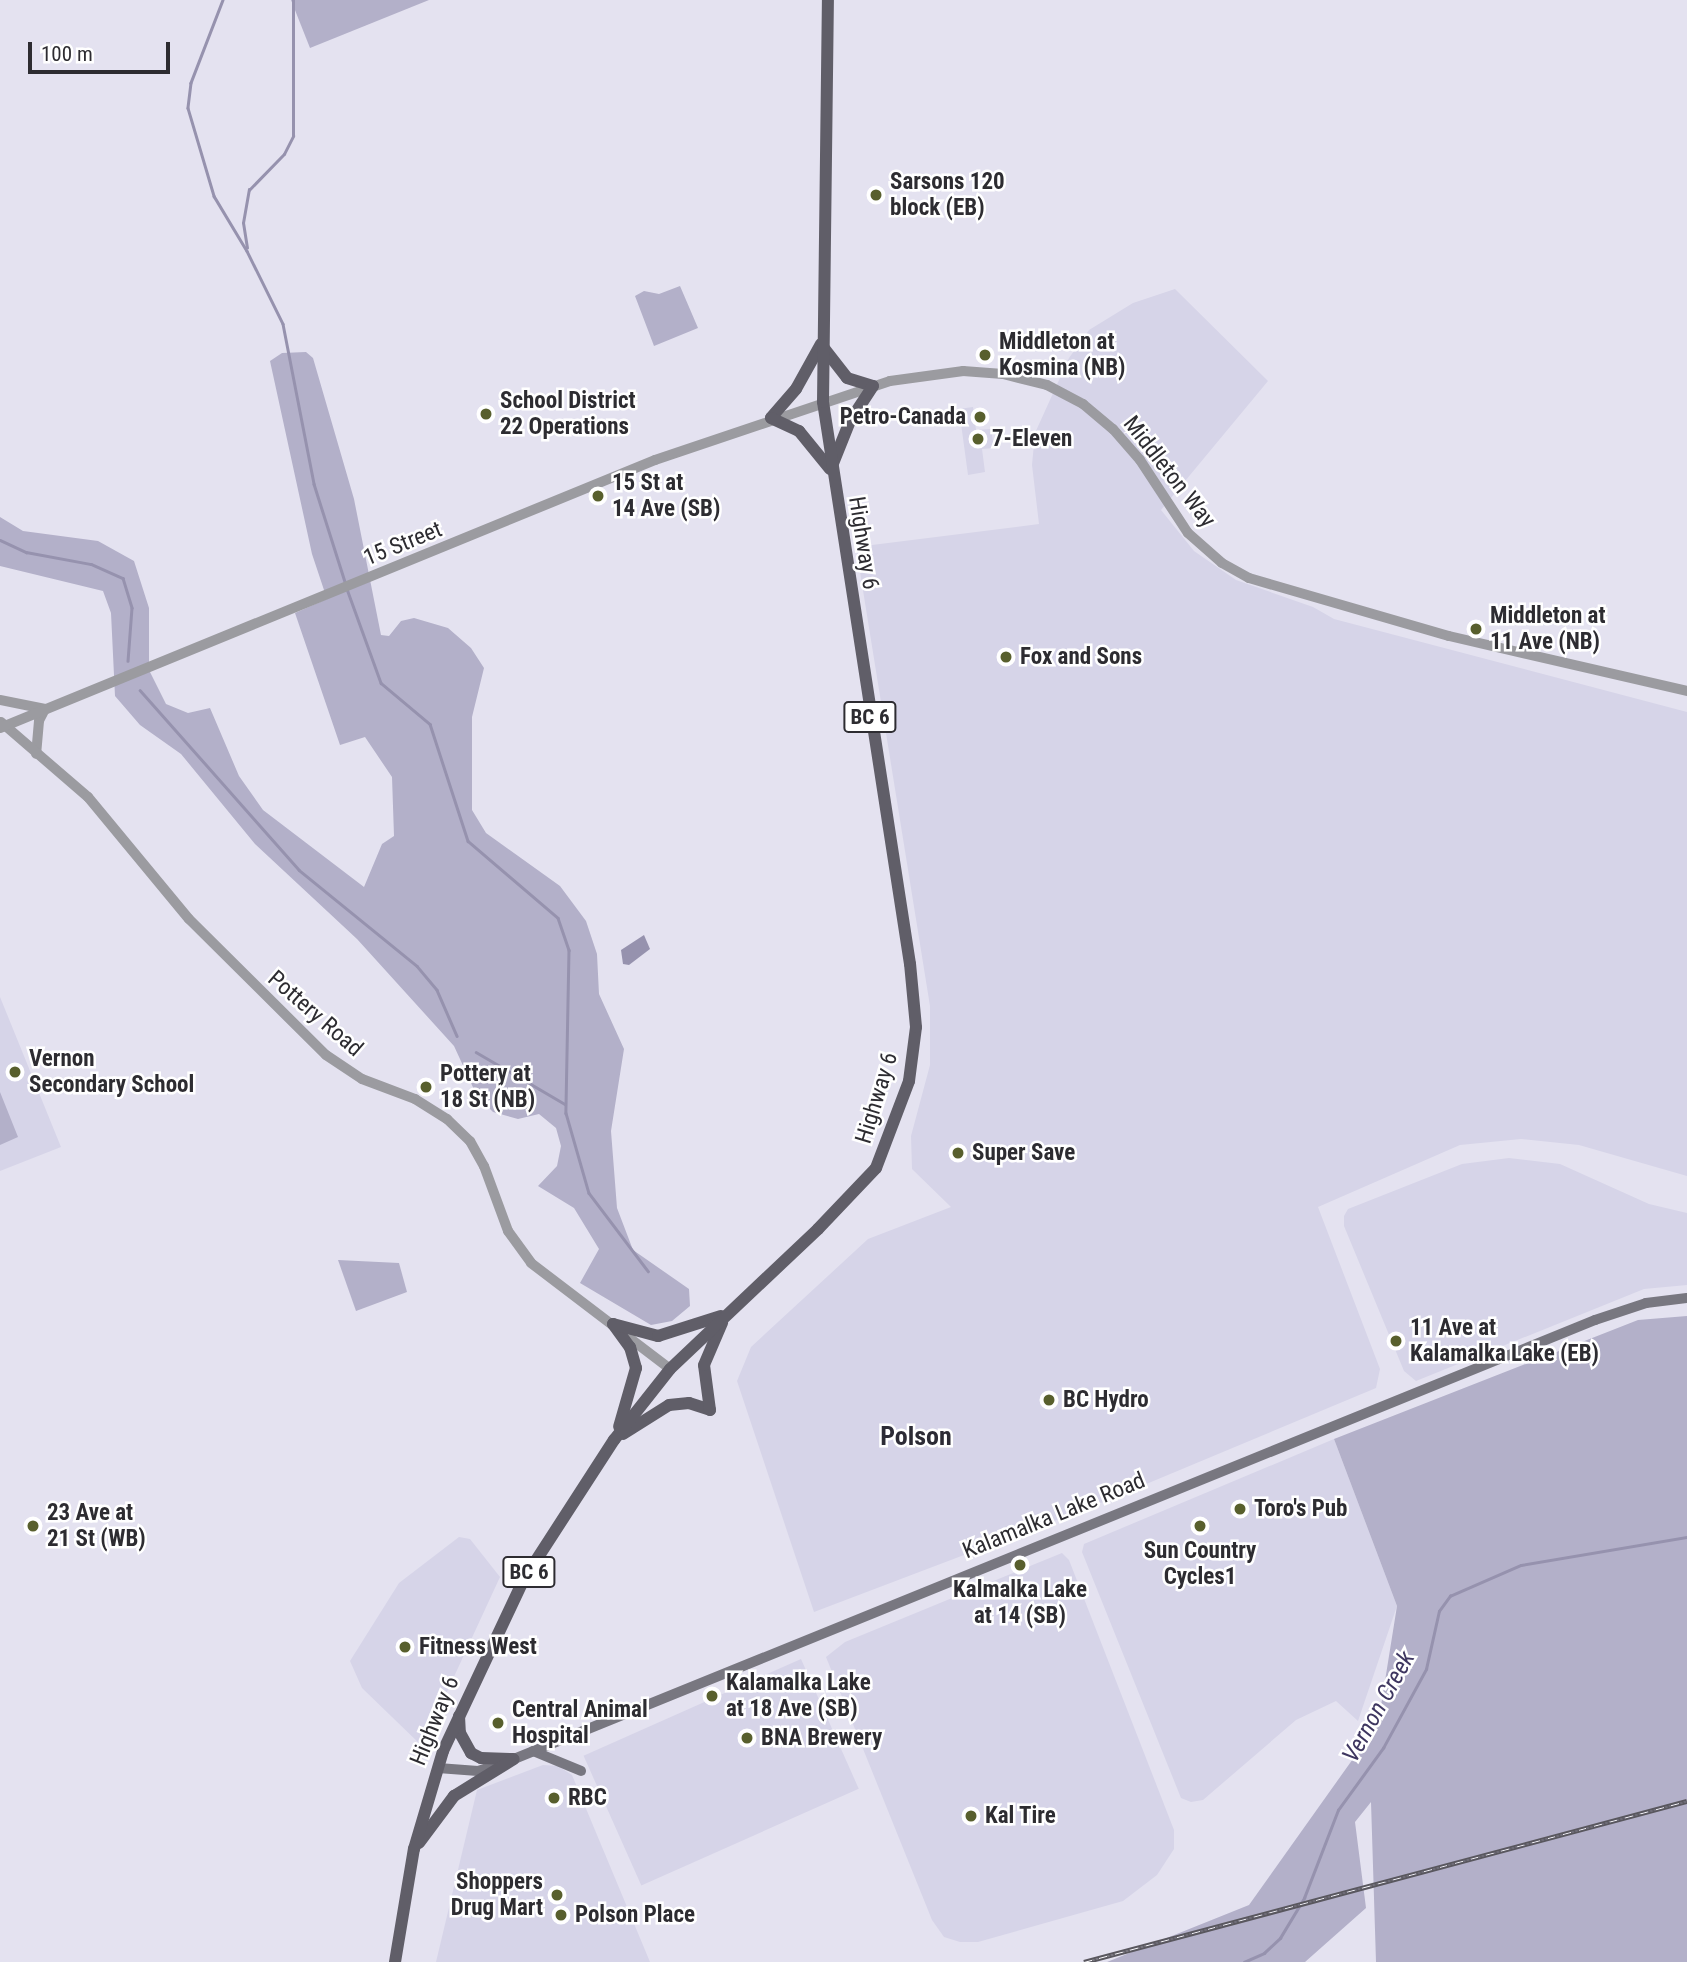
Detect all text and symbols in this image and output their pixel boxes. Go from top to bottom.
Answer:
scale bar [32,28,173,72]
text: 100 m [41,42,93,66]
place label: Sarsons 120 block (EB) [890,168,1005,222]
marker: Sarsons 120 block (EB) [868,187,884,203]
place label: Middleton at Kosmina (NB) [999,328,1125,382]
marker: Middleton at Kosmina (NB) [977,347,993,363]
place label: School District 22 Operations [500,387,636,441]
place label: Petro-Canada [840,403,966,431]
marker: School District 22 Operations [478,406,494,422]
marker: Petro-Canada [972,409,988,425]
street label: Middleton Way [1117,411,1221,533]
place label: 7-Eleven [992,425,1072,453]
marker: 7-Eleven [970,431,986,447]
place label: 15 St at 14 Ave (SB) [612,469,720,523]
marker: 15 St at 14 Ave (SB) [590,488,606,504]
street label: Highway 6 [842,494,884,592]
street label: 15 Street [360,516,446,572]
place label: Middleton at 11 Ave (NB) [1490,602,1606,656]
marker: Middleton at 11 Ave (NB) [1468,621,1484,637]
place label: Fox and Sons [1020,643,1142,671]
marker: Fox and Sons [998,649,1014,665]
road number: BC 6 [842,700,898,734]
street label: Pottery Road [262,965,368,1063]
place label: Vernon Secondary School [29,1045,194,1099]
street label: Highway 6 [850,1049,904,1147]
place label: Pottery at 18 St (NB) [440,1060,535,1114]
marker: Vernon Secondary School [7,1064,23,1080]
marker: Pottery at 18 St (NB) [418,1079,434,1095]
place label: Super Save [972,1139,1075,1167]
marker: Super Save [950,1145,966,1161]
place label: 11 Ave at Kalamalka Lake (EB) [1410,1314,1599,1368]
marker: 11 Ave at Kalamalka Lake (EB) [1388,1333,1404,1349]
place label: BC Hydro [1063,1386,1149,1414]
marker: BC Hydro [1041,1392,1057,1408]
district label: Polson [880,1421,952,1453]
street label: Kalamalka Lake Road [959,1467,1149,1565]
place label: Toro's Pub [1254,1495,1347,1523]
place label: 23 Ave at 21 St (WB) [47,1499,146,1553]
marker: Toro's Pub [1232,1501,1248,1517]
marker: 23 Ave at 21 St (WB) [25,1518,41,1534]
marker: Sun Country Cycles1 [1192,1518,1208,1534]
place label: Sun Country Cycles1 [1144,1537,1256,1591]
road number: BC 6 [501,1554,557,1590]
marker: Kalmalka Lake at 14 (SB) [1012,1557,1028,1573]
place label: Kalmalka Lake at 14 (SB) [953,1576,1087,1630]
place label: Fitness West [419,1633,537,1661]
marker: Fitness West [397,1639,413,1655]
water label: Vernon Creek [1337,1646,1421,1768]
place label: Kalamalka Lake at 18 Ave (SB) [726,1669,871,1723]
street label: Highway 6 [405,1672,465,1770]
marker: Kalamalka Lake at 18 Ave (SB) [704,1688,720,1704]
place label: Central Animal Hospital [512,1696,648,1750]
marker: Central Animal Hospital [490,1715,506,1731]
place label: BNA Brewery [761,1724,882,1752]
marker: BNA Brewery [739,1730,755,1746]
place label: RBC [568,1784,607,1812]
marker: RBC [546,1790,562,1806]
place label: Kal Tire [985,1802,1056,1830]
marker: Kal Tire [963,1808,979,1824]
place label: Shoppers Drug Mart [451,1868,543,1922]
marker: Shoppers Drug Mart [549,1887,565,1903]
place label: Polson Place [575,1901,695,1929]
marker: Polson Place [553,1907,569,1923]

